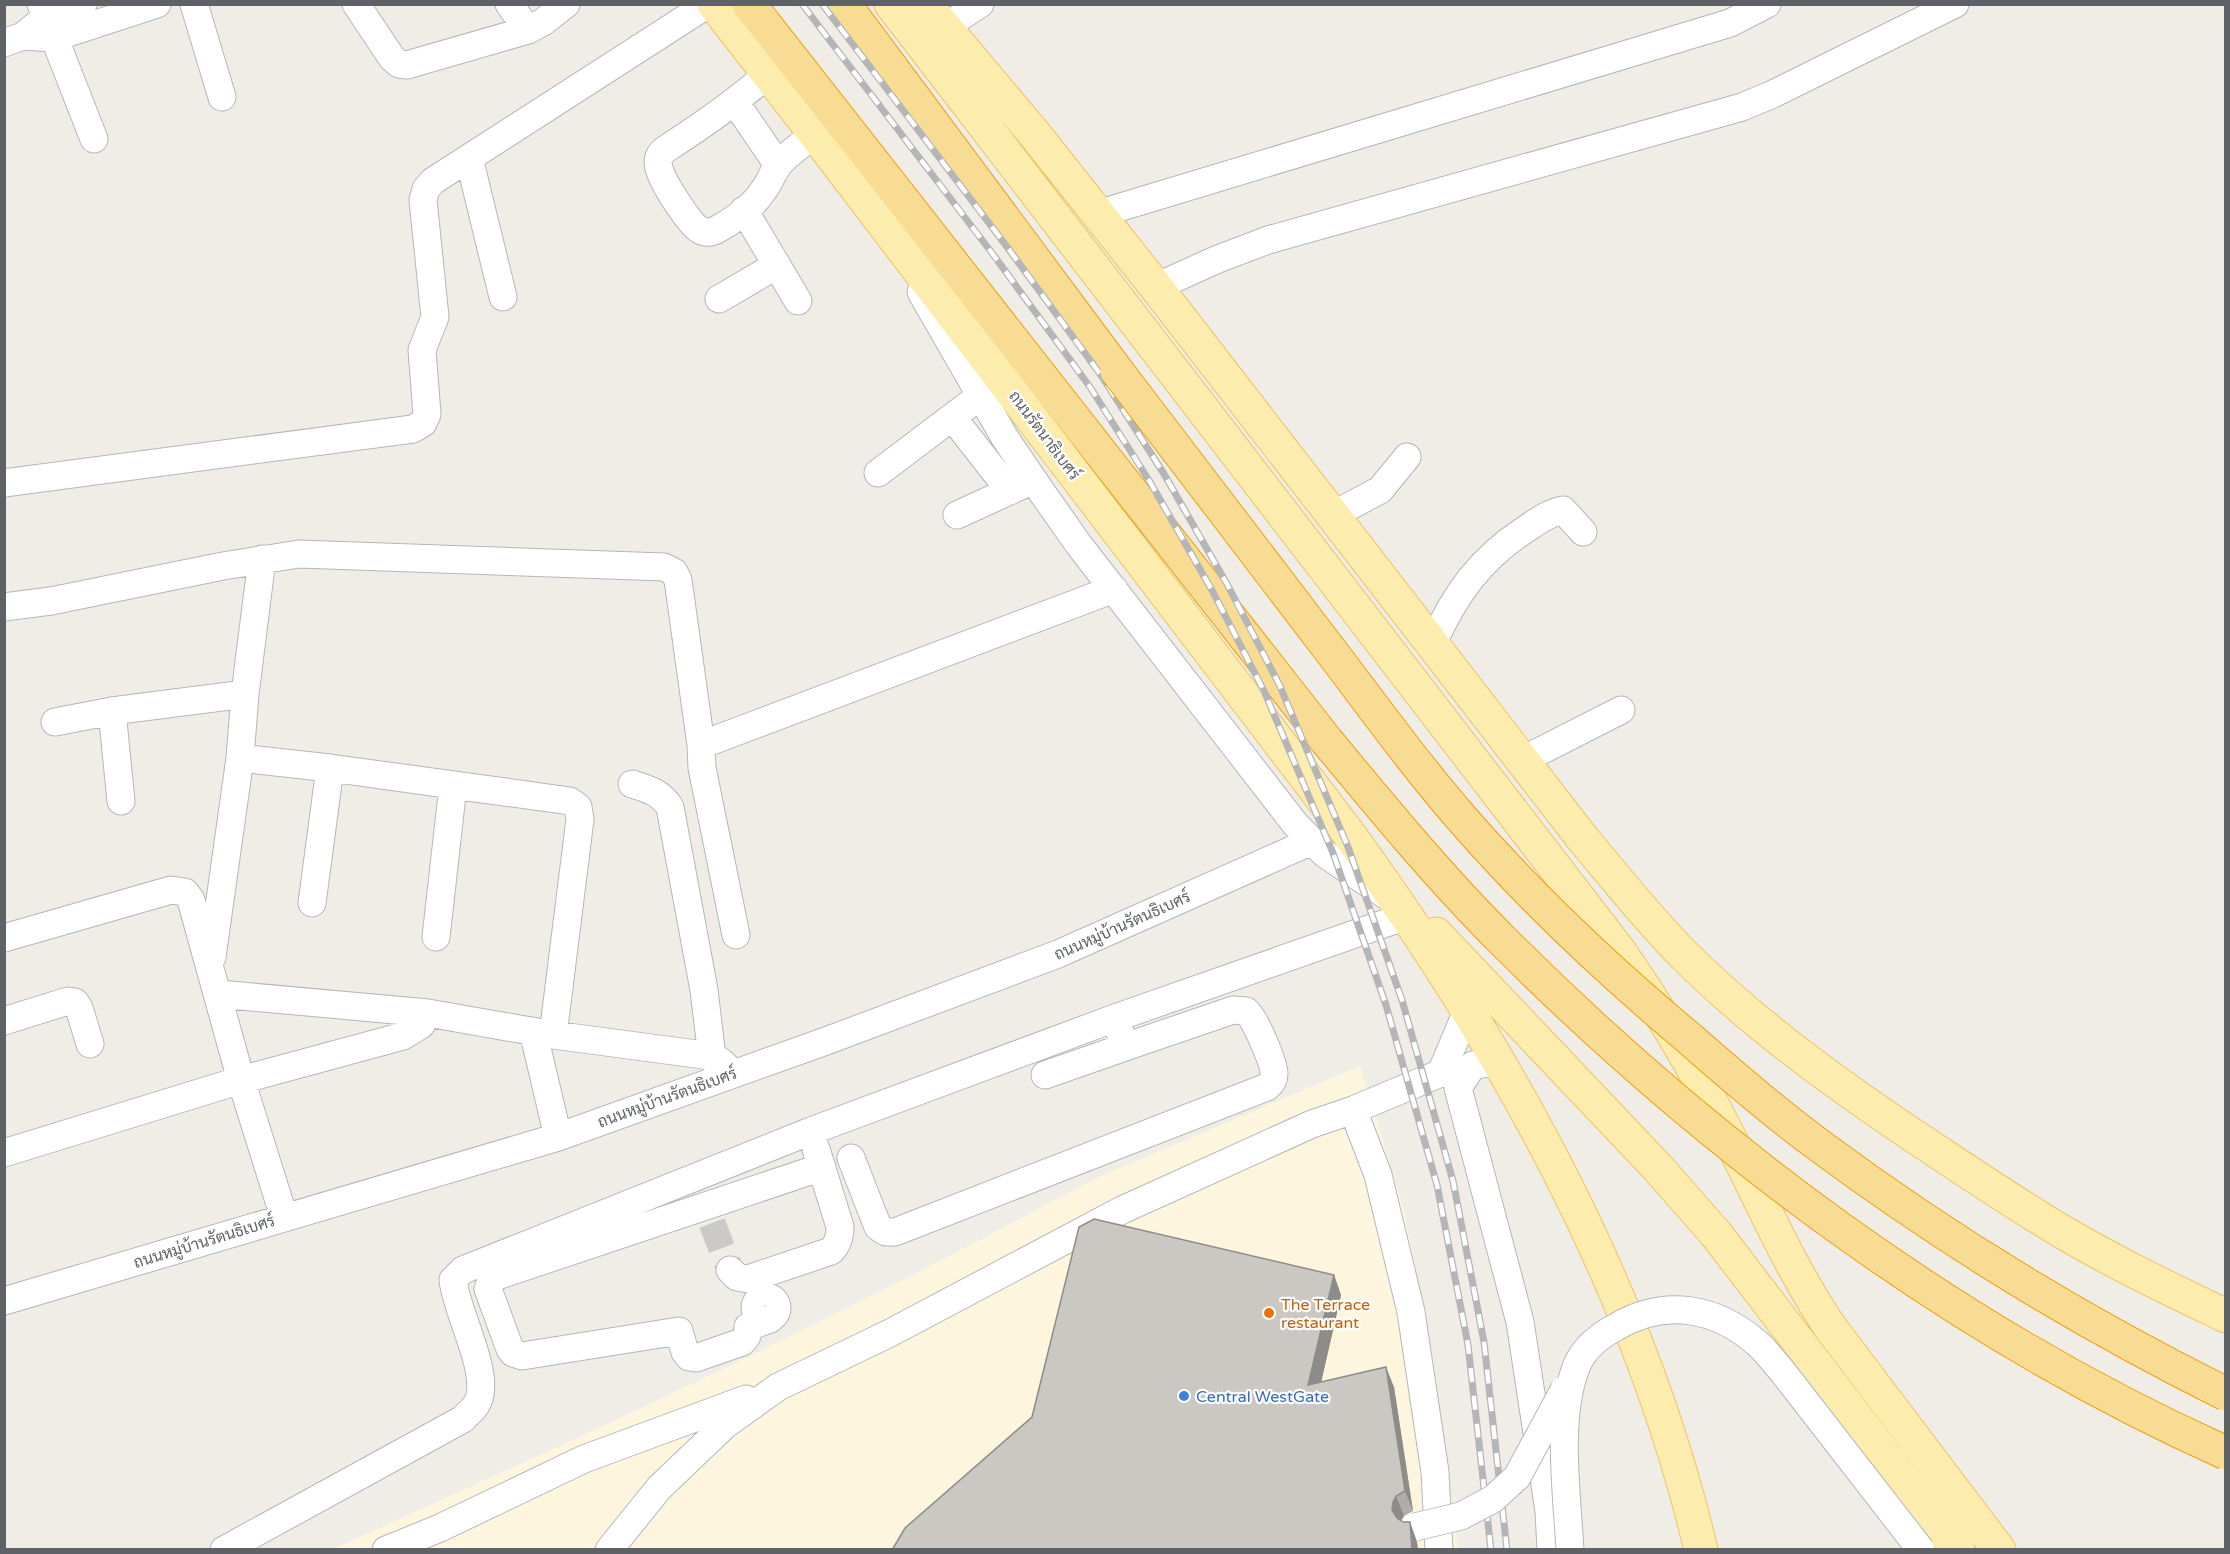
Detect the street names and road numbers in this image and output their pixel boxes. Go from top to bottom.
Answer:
street label: ถนนรัตนาธิเบศร์ [1004,385,1087,484]
street label: ถนนหมู่บ้านรัตนธิเบศร์ [1050,884,1194,966]
street label: ถนนหมู่บ้านรัตนธิเบศร์ [594,1061,740,1133]
street label: ถนนหมู่บ้านรัตนธิเบศร์ [130,1208,278,1274]

